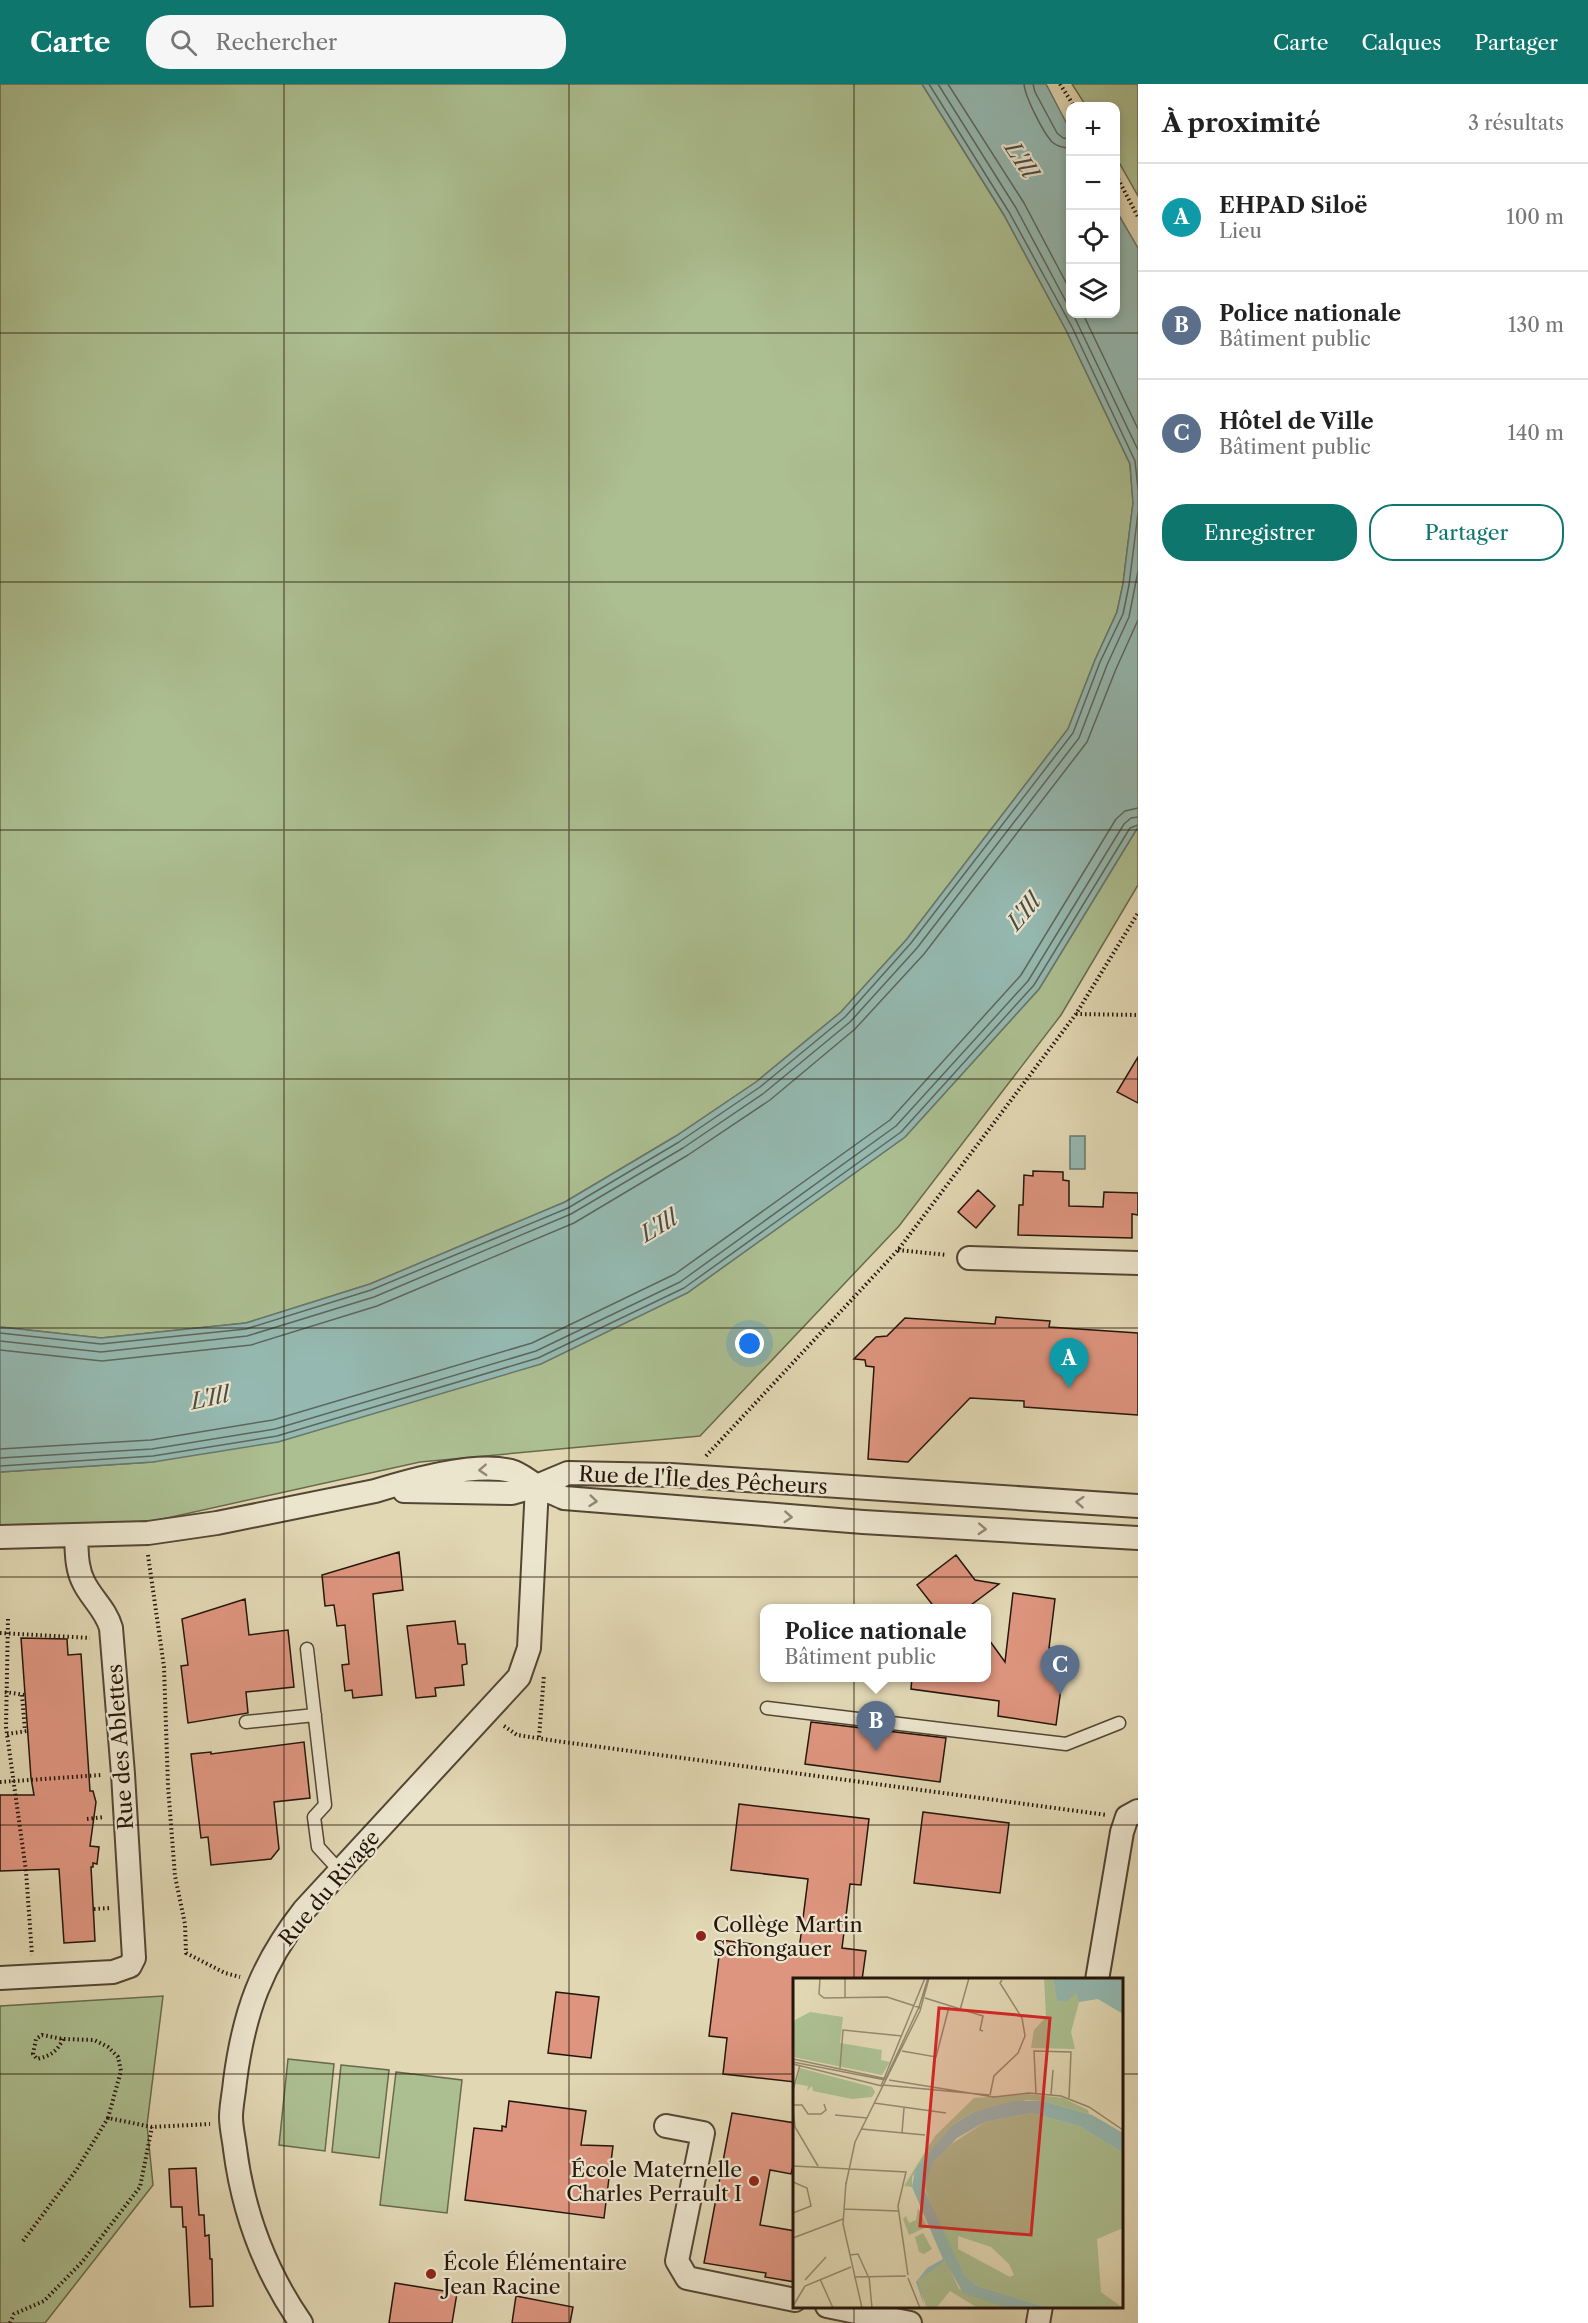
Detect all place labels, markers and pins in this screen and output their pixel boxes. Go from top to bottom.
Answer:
pin: A [1050,1338,1088,1388]
pin: C [1040,1646,1080,1695]
pin: B [856,1702,896,1751]
place label: Collège Martin Schongauer [713,1912,863,1961]
marker: Collège Martin Schongauer [694,1929,708,1943]
place label: École Maternelle Charles Perrault I [566,2157,742,2206]
marker: École Maternelle Charles Perrault I [747,2174,761,2188]
place label: École Élémentaire Jean Racine [440,2250,627,2299]
marker: École Élémentaire Jean Racine [424,2267,438,2281]

